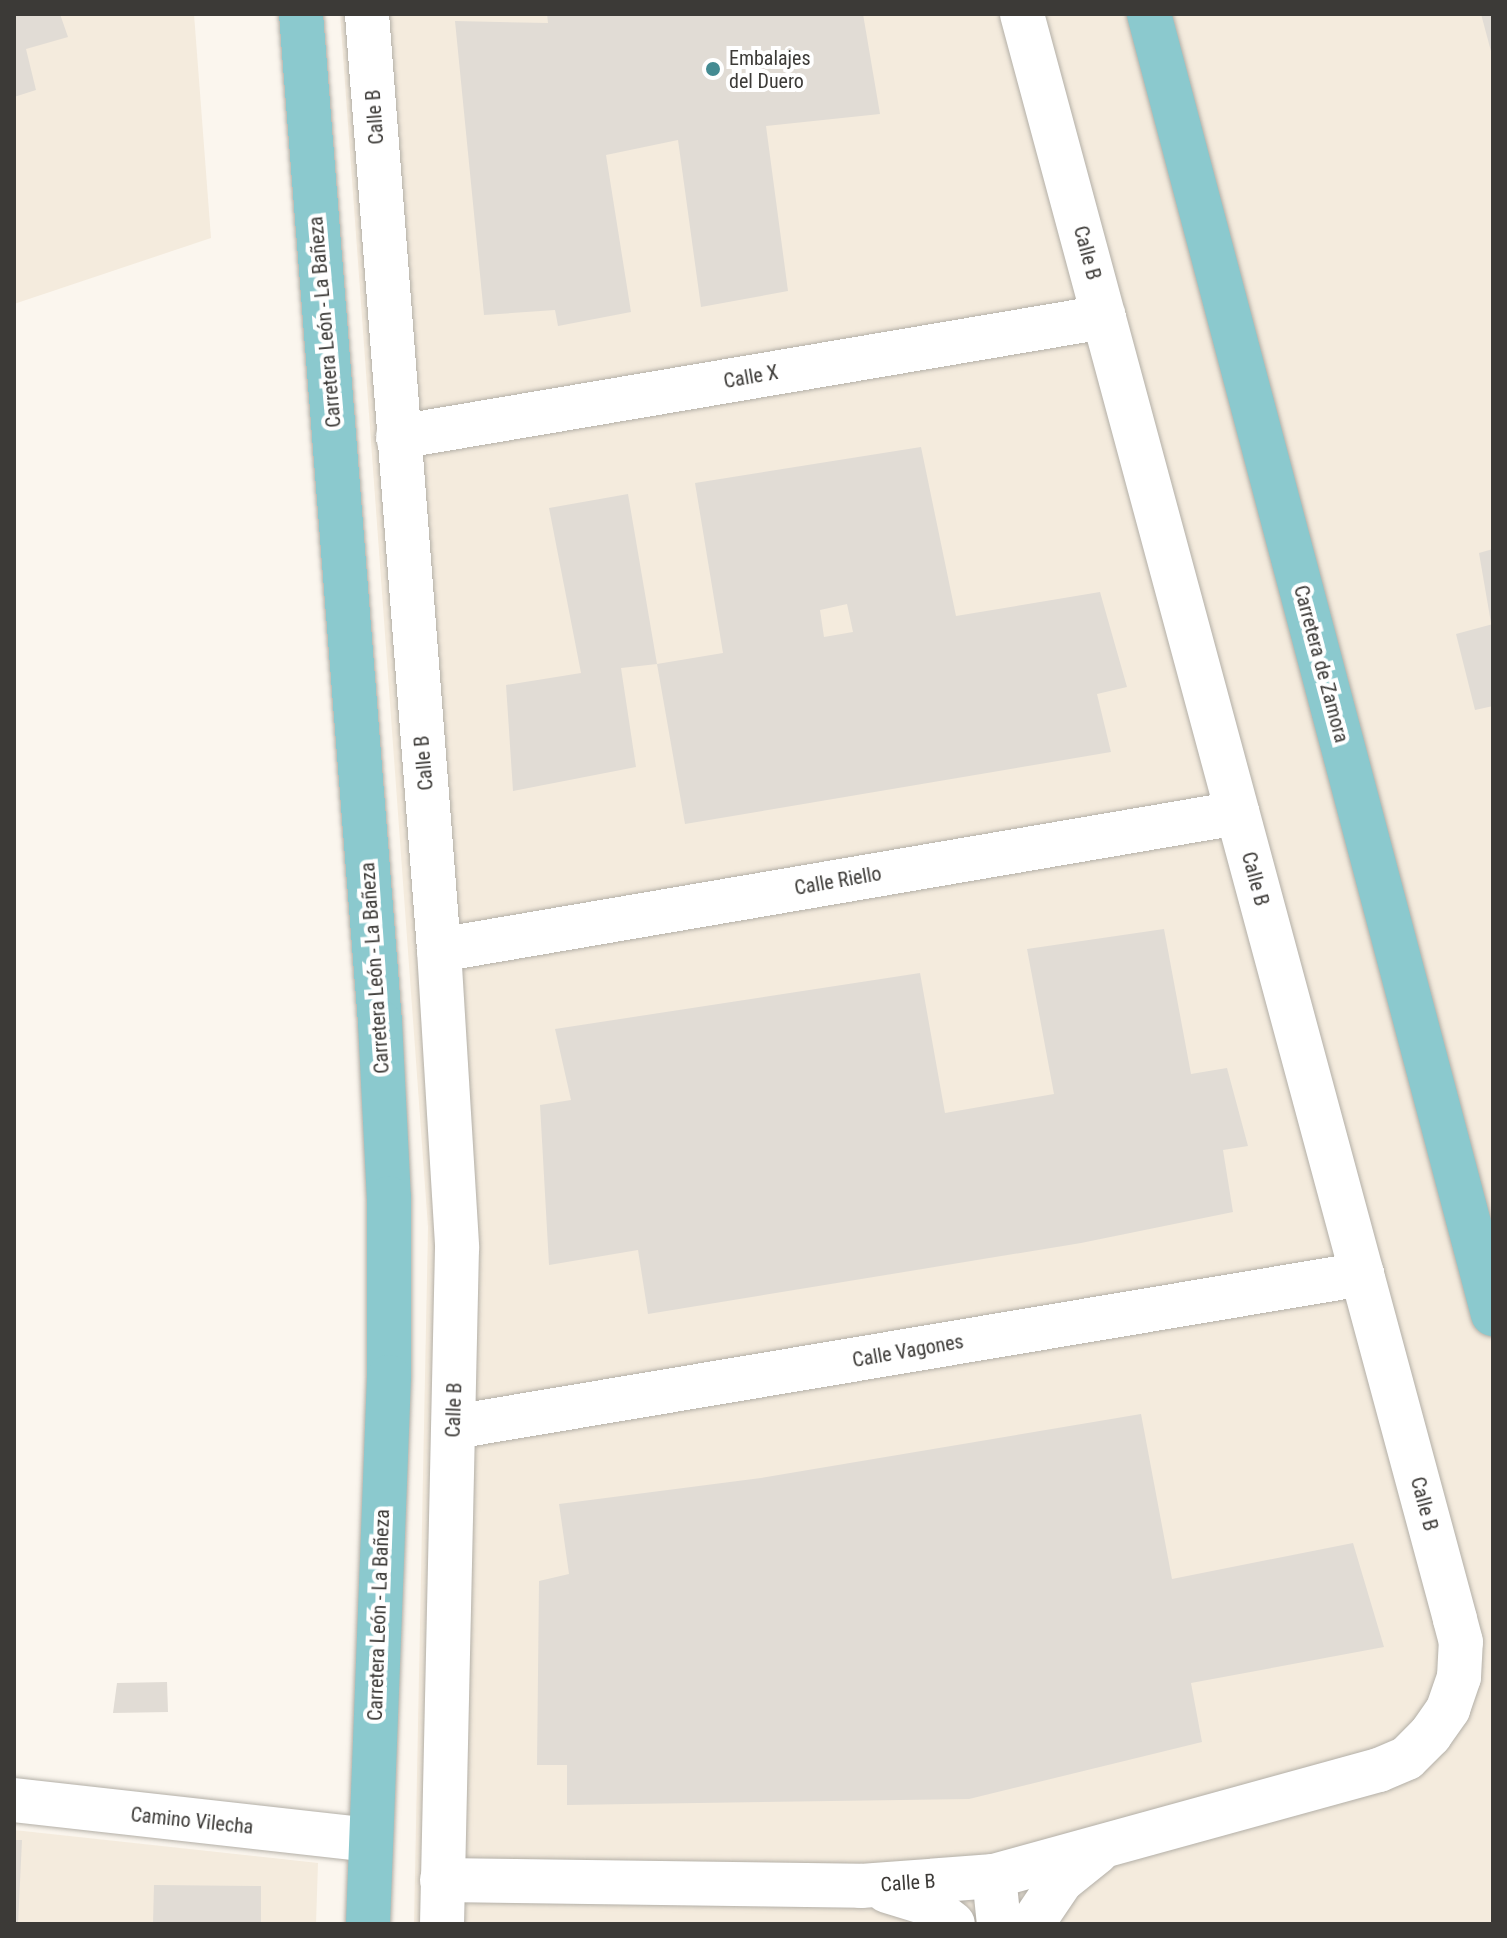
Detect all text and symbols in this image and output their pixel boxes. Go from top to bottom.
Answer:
place label: Embalajes del Duero [729,46,811,93]
marker: Embalajes del Duero [704,60,722,78]
street label: Calle B [361,89,389,145]
street label: Carretera León - La Bañeza [304,215,346,429]
street label: Calle B [1068,223,1106,283]
street label: Calle X [722,360,780,394]
street label: Carretera de Zamora [1288,583,1354,745]
street label: Calle B [410,735,438,791]
street label: Calle B [1236,849,1274,909]
street label: Carretera León - La Bañeza [356,862,394,1074]
street label: Calle Riello [793,862,883,900]
street label: Calle Vagones [851,1329,965,1373]
street label: Calle B [441,1382,467,1438]
street label: Calle B [1405,1474,1443,1534]
street label: Carretera León - La Bañeza [363,1509,395,1721]
street label: Camino Vilecha [130,1803,254,1839]
street label: Calle B [880,1869,936,1897]

